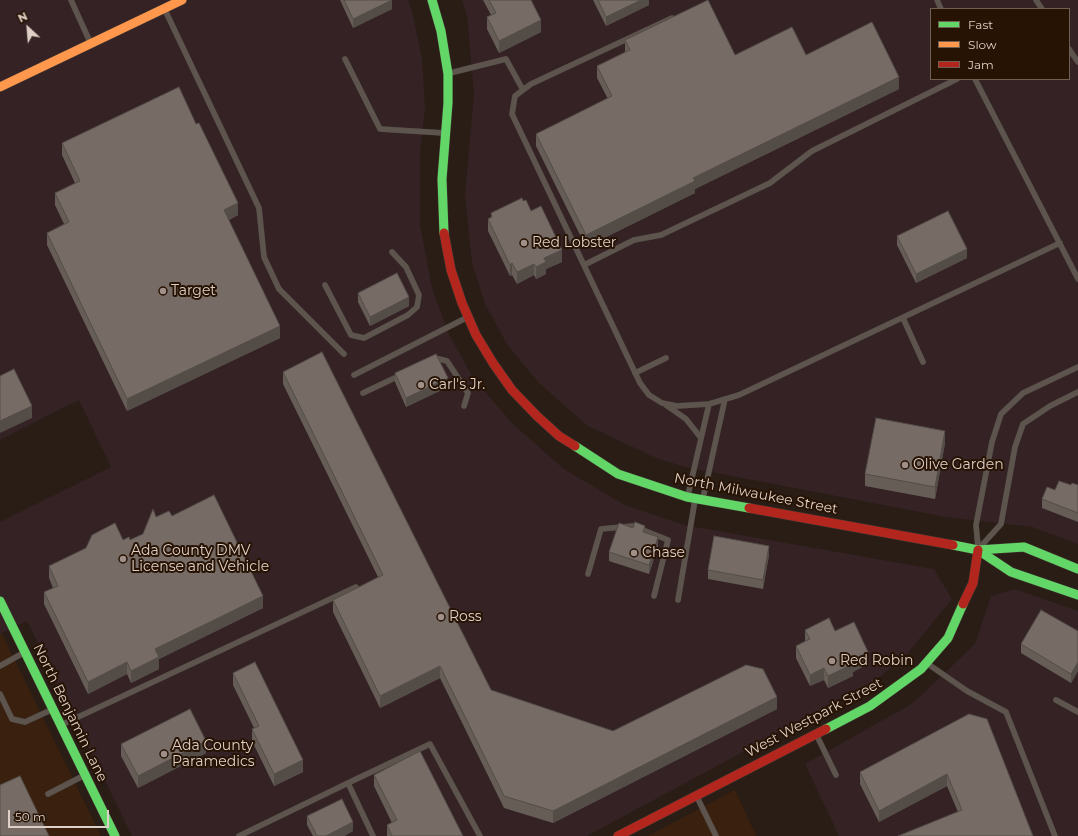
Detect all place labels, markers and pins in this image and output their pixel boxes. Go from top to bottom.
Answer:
place label: Red Lobster [532,235,616,251]
marker: Red Lobster [519,238,529,248]
place label: Target [171,283,216,299]
marker: Target [158,286,168,296]
place label: Carl's Jr. [429,377,485,393]
marker: Carl's Jr. [416,380,426,390]
place label: Olive Garden [913,457,1004,473]
marker: Olive Garden [900,460,910,470]
place label: Ada County DMV License and Vehicle [131,543,269,576]
place label: Chase [642,545,685,561]
marker: Chase [629,548,639,558]
marker: Ada County DMV License and Vehicle [118,554,128,564]
place label: Ross [449,609,482,625]
marker: Ross [436,612,446,622]
place label: Red Robin [840,653,913,669]
marker: Red Robin [827,656,837,666]
place label: Ada County Paramedics [172,738,255,770]
marker: Ada County Paramedics [159,749,169,759]

